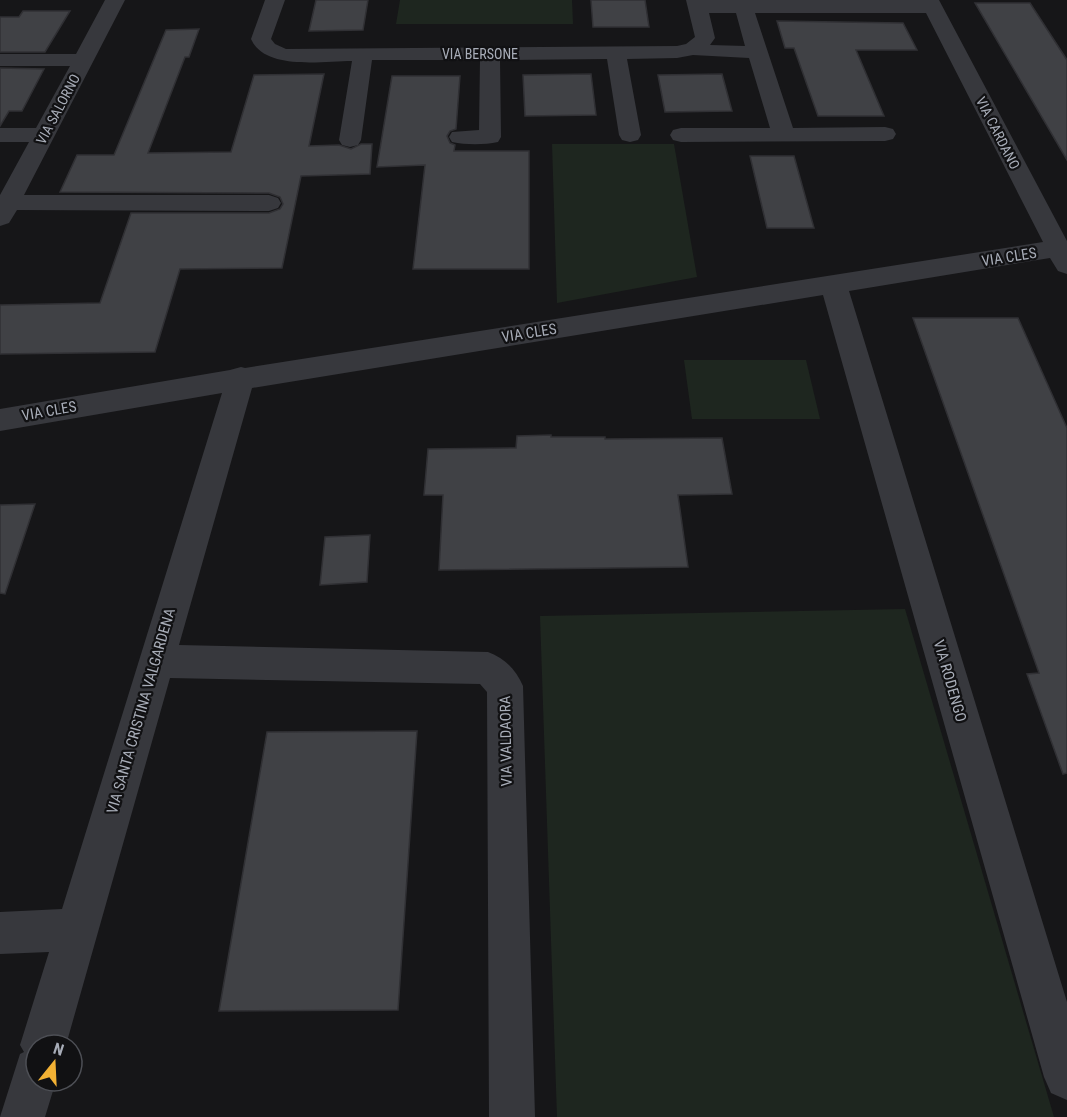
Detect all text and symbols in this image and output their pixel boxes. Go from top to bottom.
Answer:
street label: VIA BERSONE [442,46,518,62]
street label: VIA SALORNO [33,71,83,147]
street label: VIA CARDANO [973,94,1023,172]
street label: VIA CLES [980,244,1038,270]
street label: VIA CLES [500,320,558,346]
street label: VIA CLES [20,397,78,425]
street label: VIA SANTA CRISTINA VALGARDENA [103,606,179,816]
street label: VIA RODENGO [930,638,970,724]
street label: VIA VALDAORA [496,695,516,786]
north arrow [24,1033,84,1093]
text: N [51,1039,66,1060]

